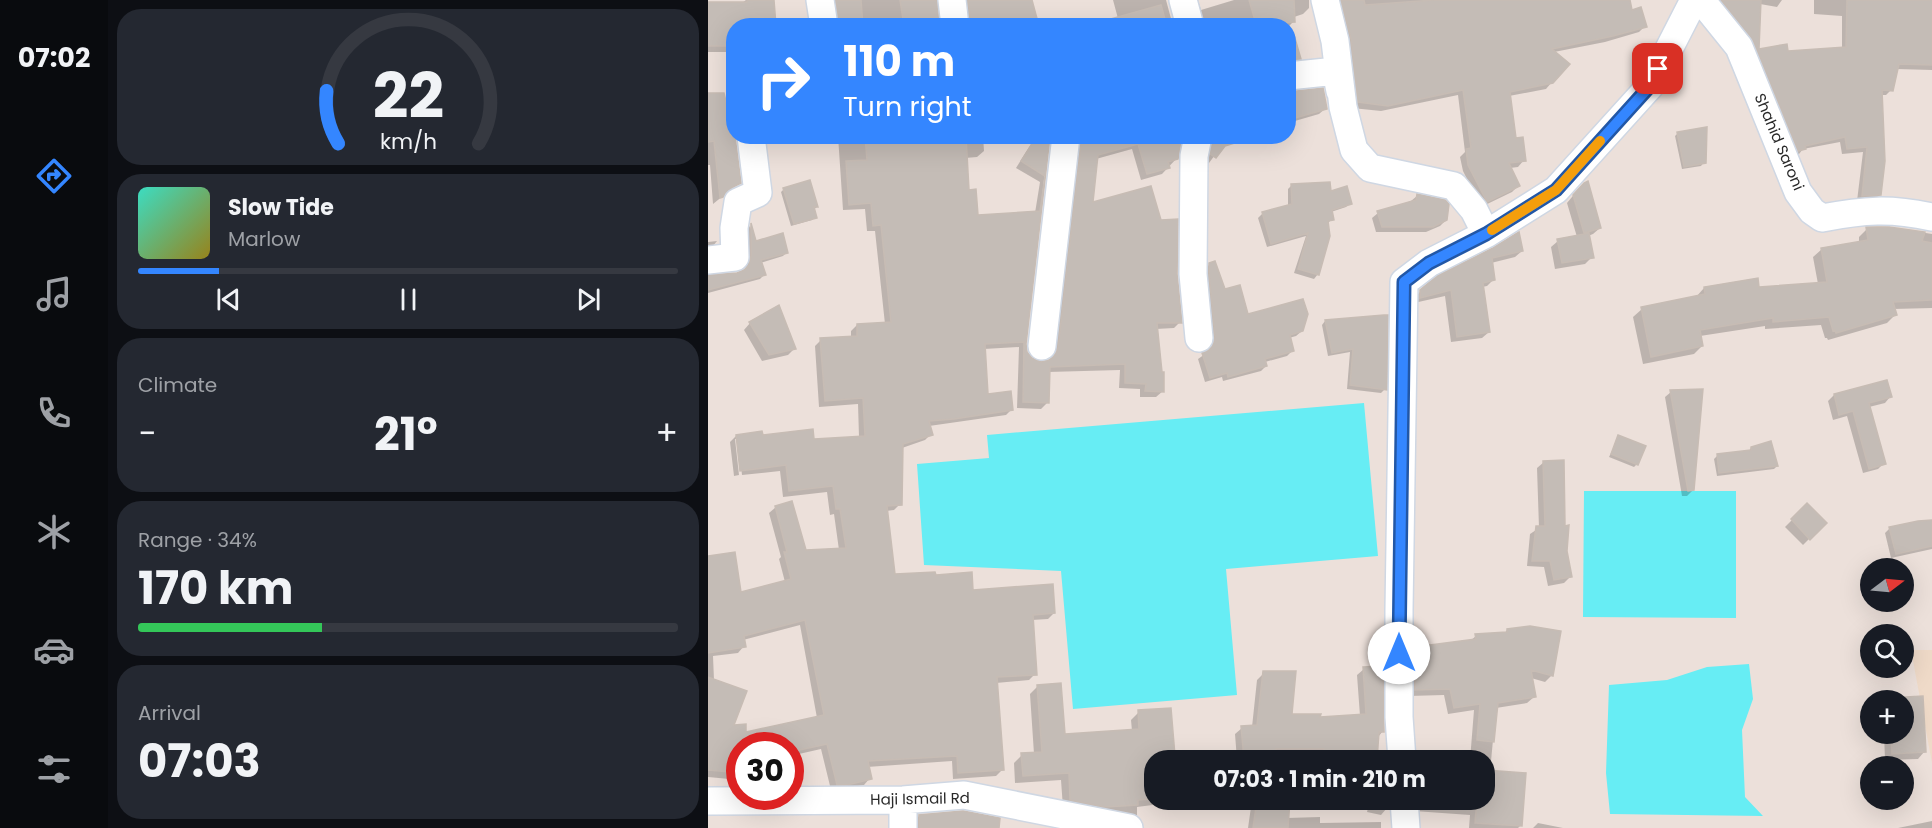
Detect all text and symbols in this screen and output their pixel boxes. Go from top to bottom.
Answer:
text: 110 m [843,32,955,91]
text: 07:02 [18,39,90,76]
icon: right [744,42,822,120]
pin [1632,43,1683,94]
text: 22 [372,52,444,140]
icon: arrive [1641,52,1674,85]
text: Turn right [843,88,972,125]
street label: Shahid Saroni [1750,90,1809,194]
text: km/h [379,126,437,157]
icon: directions [33,155,75,197]
text: Slow Tide [228,192,334,223]
text: Marlow [228,225,300,253]
icon: music [33,273,75,315]
icon: previous [212,283,245,316]
icon: pause [392,283,425,316]
icon: next [572,283,605,316]
text: Climate [138,371,217,399]
icon: phone [33,392,75,434]
text: 21° [374,403,438,466]
text: − [138,410,156,457]
text: + [655,410,678,457]
icon: climate [33,511,75,553]
text: Range · 34% [138,526,257,554]
text: 170 km [138,557,293,620]
north arrow [1860,558,1914,612]
map controls [1860,558,1914,810]
position arrow [1367,621,1431,685]
button: search [1860,624,1914,678]
icon: car [33,629,75,671]
button: + [1860,690,1914,744]
text: Arrival [138,699,201,727]
text: 07:03 [138,730,261,793]
speed limit sign: 30 [726,732,804,810]
icon: filters [33,748,75,790]
button: − [1860,756,1914,810]
text: 07:03 · 1 min · 210 m [1213,764,1426,795]
street label: Haji Ismail Rd [870,787,970,810]

